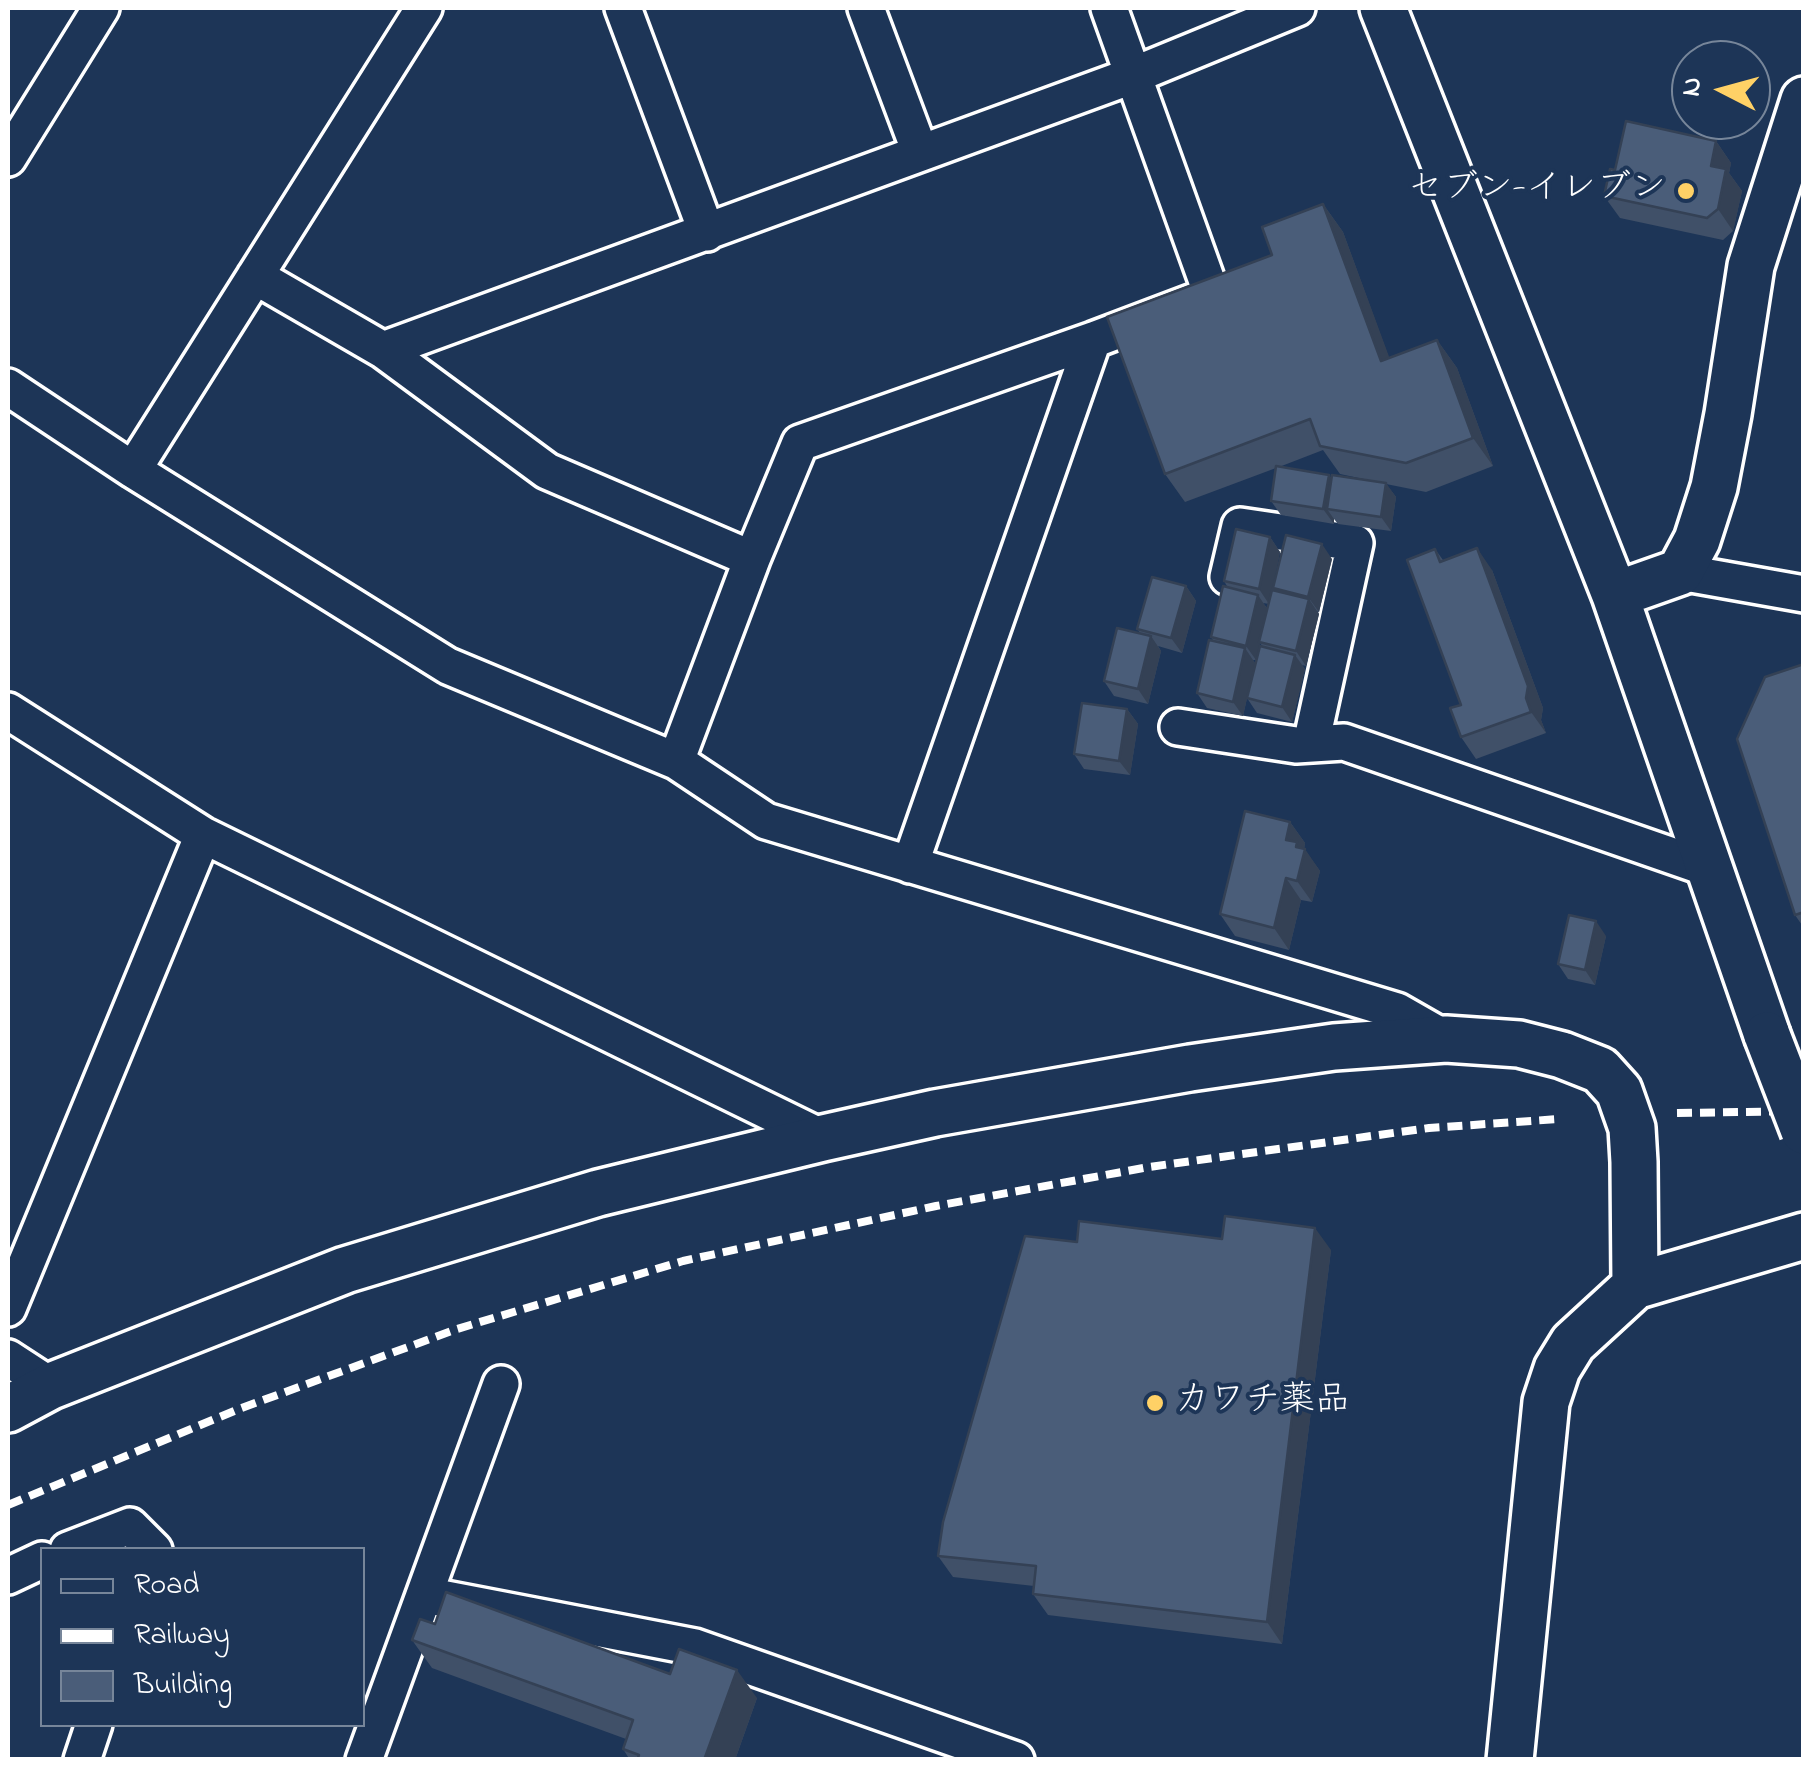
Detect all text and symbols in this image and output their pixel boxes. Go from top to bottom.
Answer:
north arrow [1671,40,1771,140]
text: N [1671,75,1714,99]
place label: セブン-イレブン [1408,170,1666,212]
marker: セブン-イレブン [1675,180,1697,202]
place label: カワチ薬品 [1175,1382,1350,1424]
marker: カワチ薬品 [1144,1392,1166,1414]
legend [40,1547,365,1727]
text: Road [134,1564,199,1608]
text: Railway [134,1614,230,1658]
text: Building [134,1664,232,1708]

